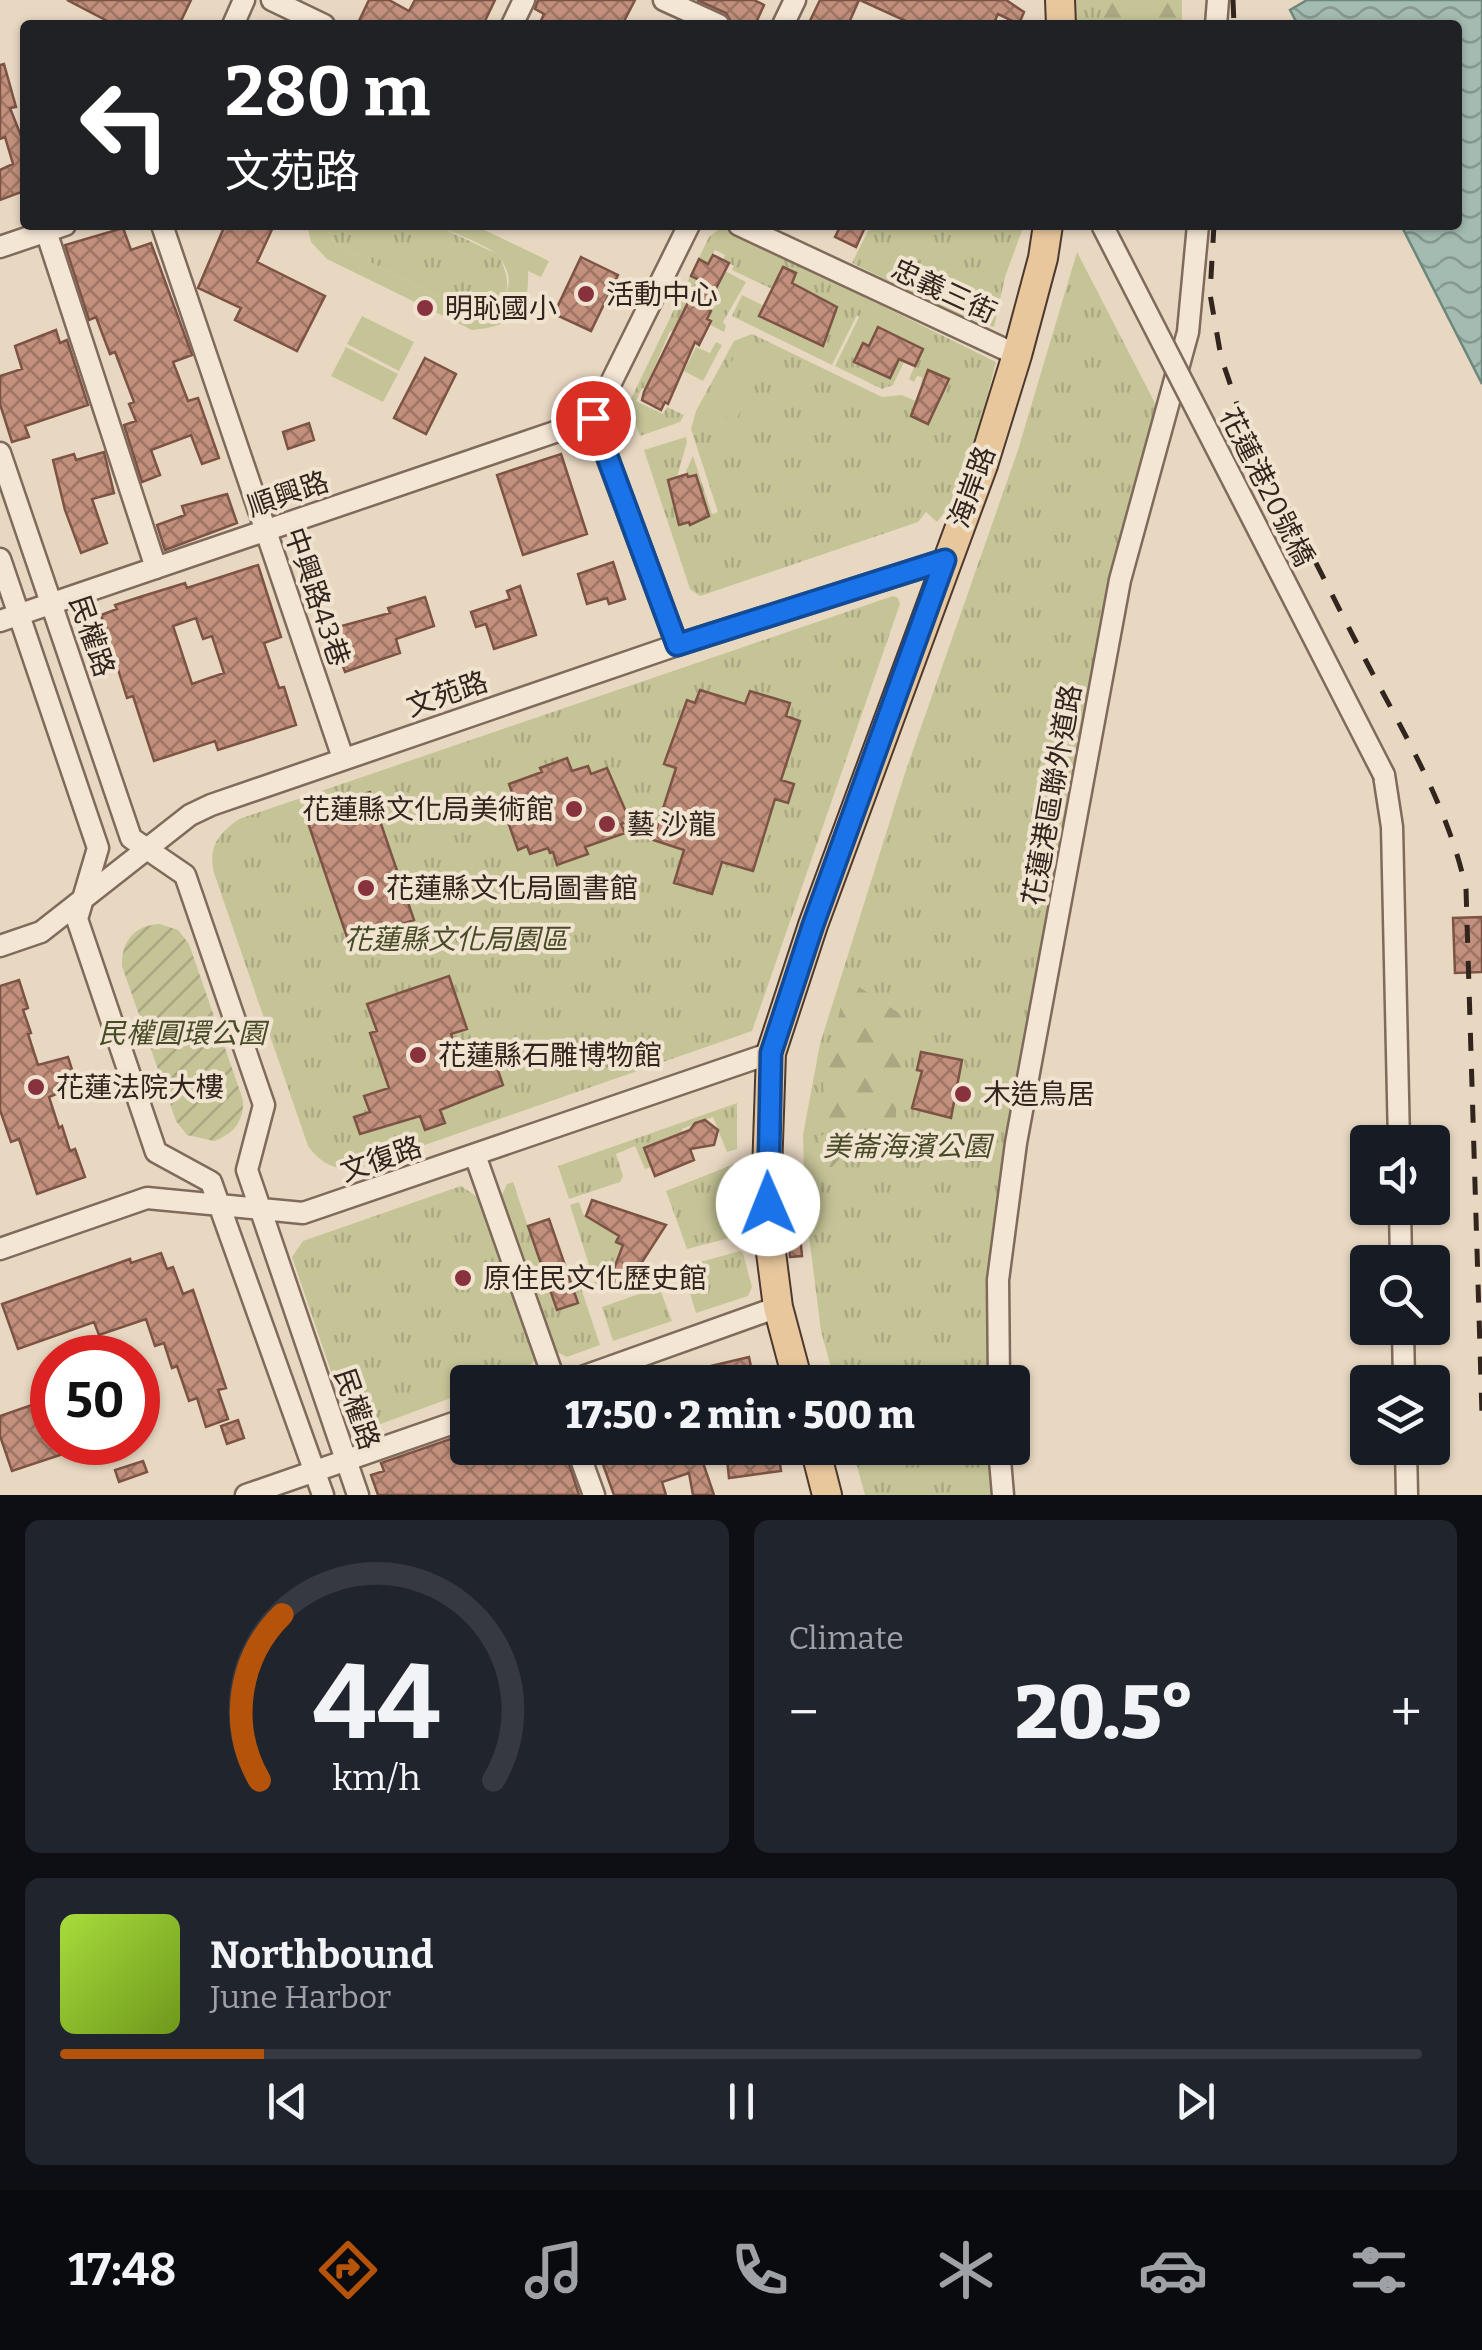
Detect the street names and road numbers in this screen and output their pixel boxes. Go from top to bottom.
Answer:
street label: 忠義三街 [886,252,1002,330]
street label: 花蓮港20號橋 [1213,402,1321,572]
street label: 海岸路 [942,442,1002,532]
street label: 順興路 [243,465,333,523]
street label: 中興路43巷 [278,523,356,671]
street label: 民權路 [63,591,121,681]
street label: 文苑路 [402,665,492,723]
street label: 花蓮港區聯外道路 [1016,682,1088,908]
street label: 文復路 [336,1130,426,1188]
street label: 民權路 [328,1364,386,1454]

